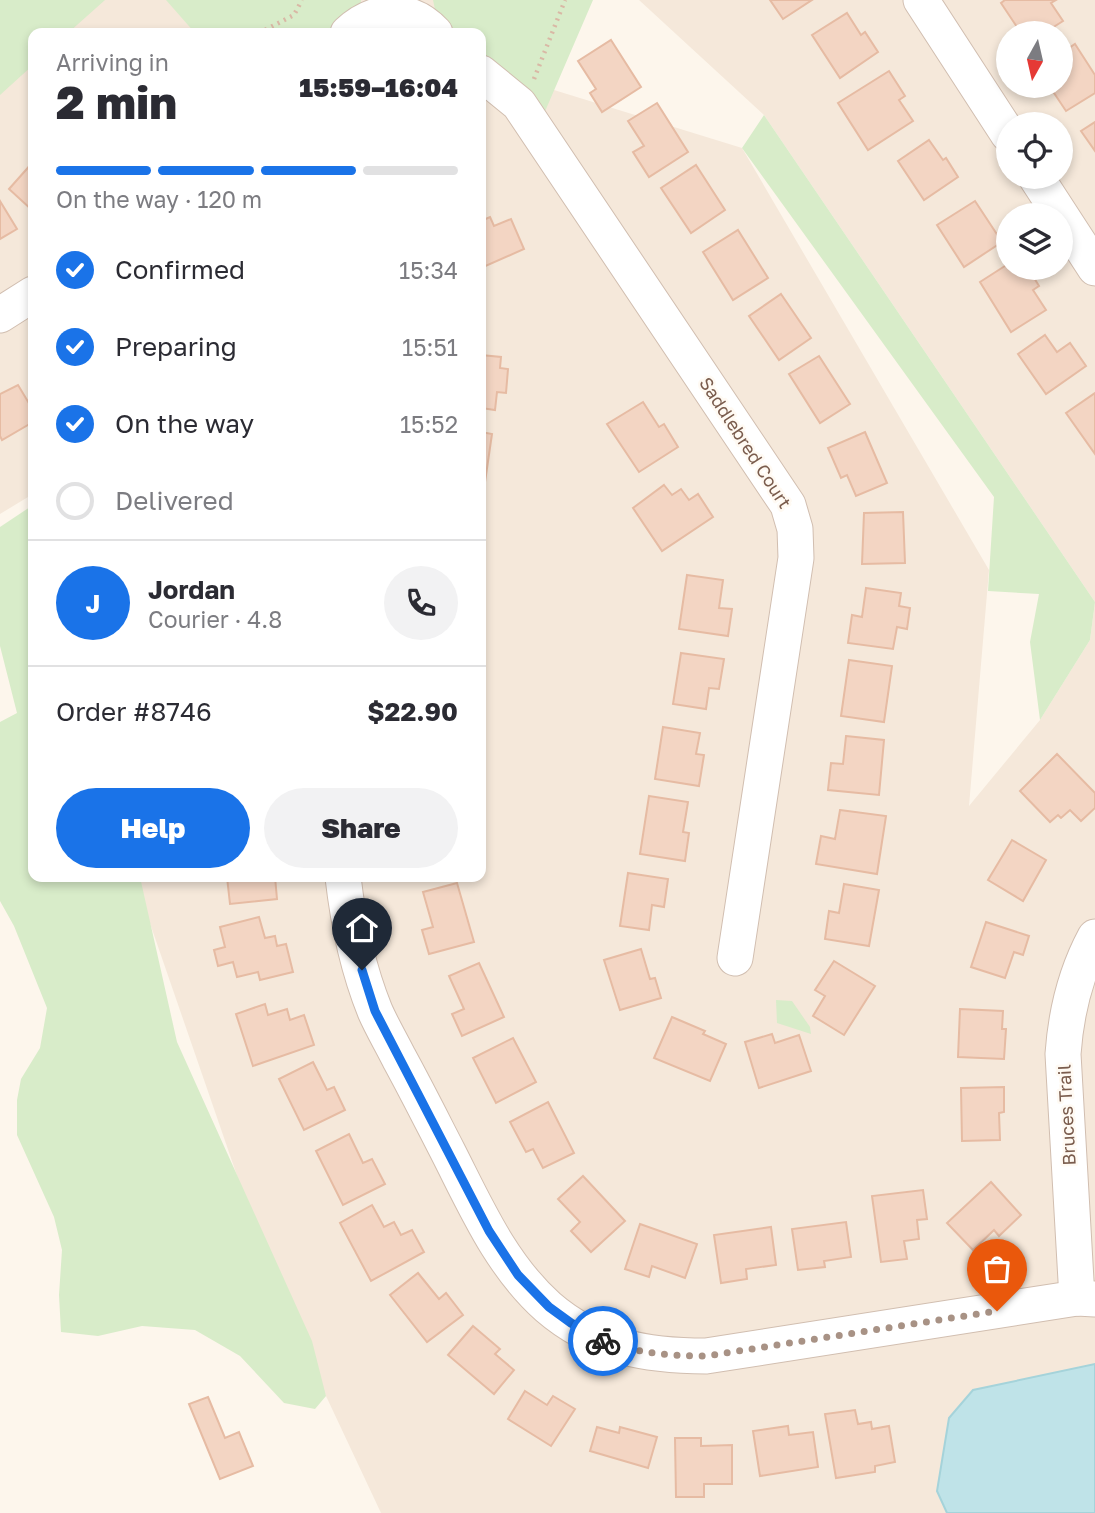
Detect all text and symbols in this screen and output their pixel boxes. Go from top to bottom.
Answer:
north arrow [996,21,1073,98]
map controls [996,21,1073,280]
text: Arriving in [56,48,169,76]
text: 15:59–16:04 [299,72,458,103]
text: 2 min [56,74,177,129]
button: locate [996,112,1073,189]
text: On the way · 120 m [56,185,262,213]
button: layers [996,203,1073,280]
icon: check [56,251,94,289]
text: Confirmed [115,254,245,285]
text: 15:34 [399,256,458,284]
icon: check [56,328,94,366]
text: Preparing [115,331,237,362]
text: 15:51 [402,333,458,361]
street label: Saddlebred Court [695,373,797,512]
icon: check [56,405,94,443]
text: On the way [115,408,254,439]
text: 15:52 [400,410,458,438]
text: Delivered [115,485,234,516]
button: phone [384,566,458,640]
text: Jordan [148,574,235,605]
text: J [86,588,100,619]
text: Courier · 4.8 [148,605,282,633]
text: Order #8746 [56,696,212,727]
text: $22.90 [367,696,458,727]
button: Help [56,788,250,868]
button: Share [264,788,458,868]
pin [332,898,392,970]
icon: home [343,909,381,947]
street label: Bruces Trail [1052,1064,1080,1166]
pin [967,1239,1027,1311]
icon: bag [978,1250,1016,1288]
courier [568,1306,638,1376]
icon: bike [584,1322,622,1360]

